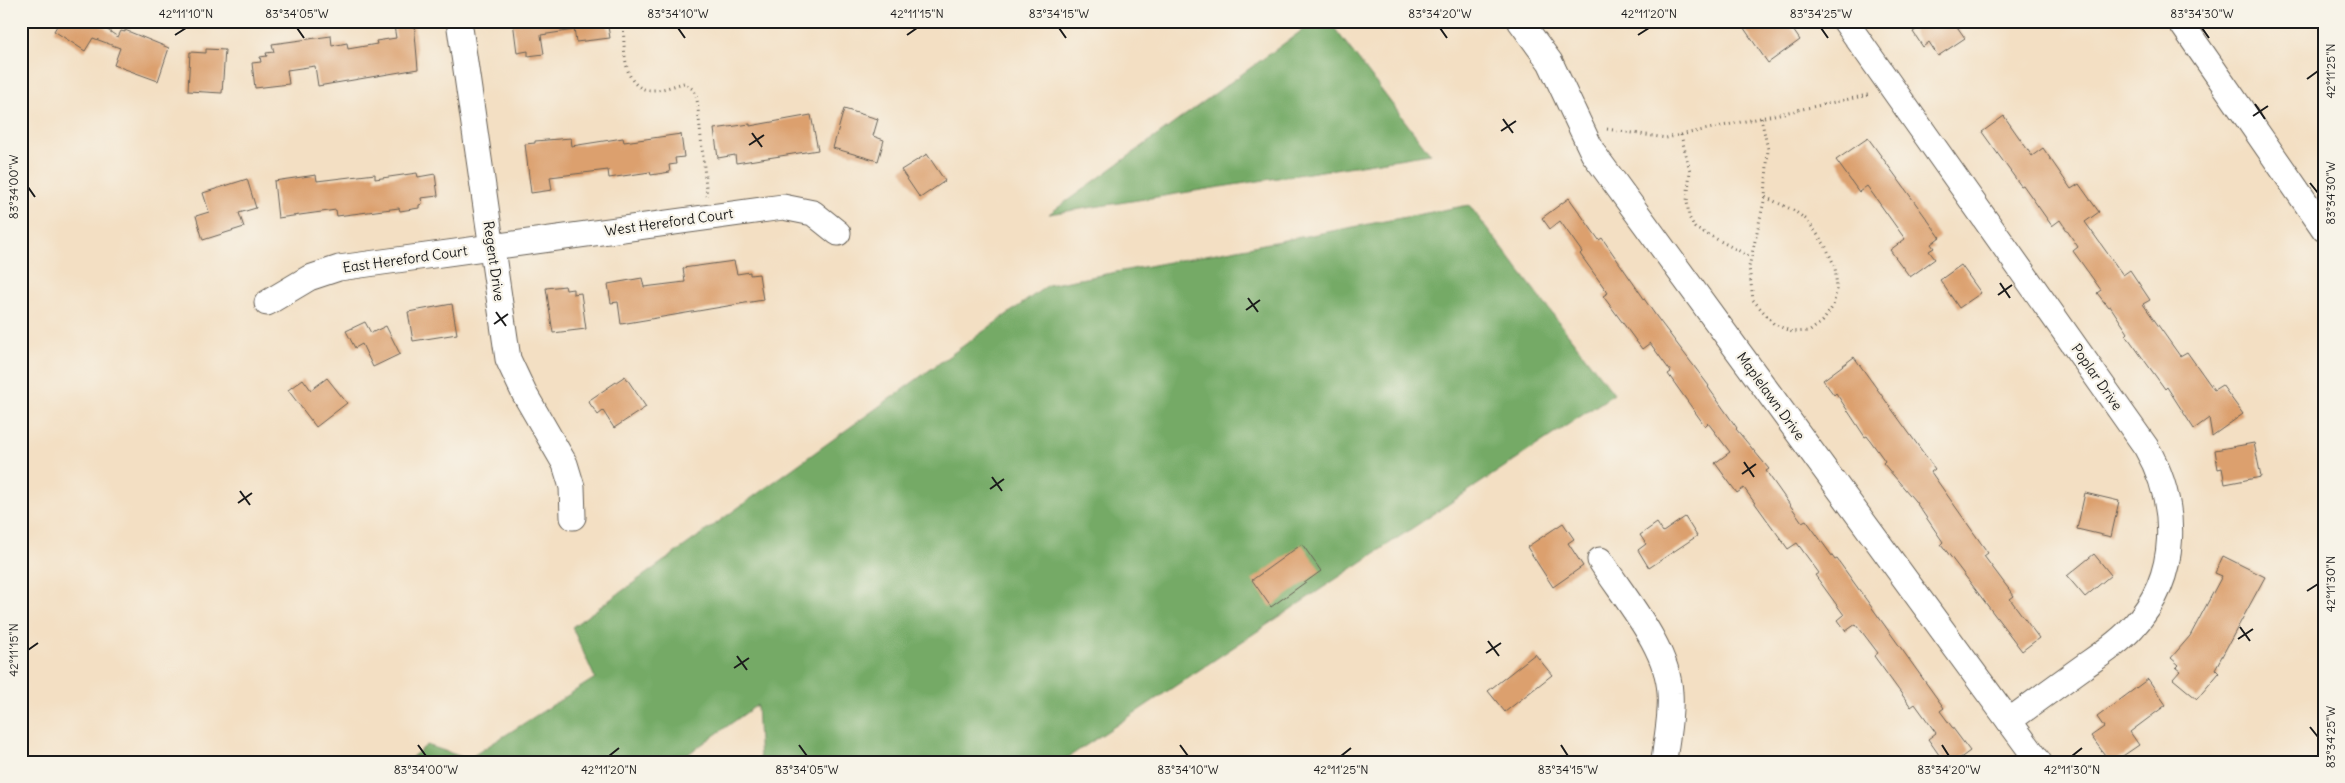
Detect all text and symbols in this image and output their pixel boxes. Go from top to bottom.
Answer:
text: 42°11'10"N [159,6,213,21]
text: 83°34'05"W [265,6,329,21]
text: 83°34'10"W [647,6,709,21]
text: 42°11'15"N [890,6,944,21]
text: 83°34'15"W [1029,6,1089,21]
text: 83°34'20"W [1408,6,1472,21]
text: 42°11'20"N [1621,6,1677,21]
text: 83°34'25"W [1790,6,1852,21]
text: 83°34'30"W [2170,6,2234,21]
text: 42°11'25"N [2323,43,2338,99]
text: 83°34'00"W [6,155,21,219]
text: 83°34'30"W [2323,161,2338,225]
street label: West Hereford Court [604,204,735,240]
street label: Regent Drive [479,220,509,302]
street label: East Hereford Court [341,241,469,277]
street label: Poplar Drive [2067,340,2127,414]
street label: Maplelawn Drive [1733,348,1809,444]
text: 42°11'30"N [2323,556,2338,612]
text: 42°11'15"N [6,623,21,677]
text: 83°34'25"W [2323,706,2338,768]
text: 83°34'00"W [394,762,458,777]
text: 42°11'20"N [581,762,637,777]
text: 83°34'05"W [775,762,839,777]
text: 83°34'10"W [1157,762,1219,777]
text: 42°11'25"N [1313,762,1369,777]
text: 83°34'15"W [1538,762,1598,777]
text: 83°34'20"W [1917,762,1981,777]
text: 42°11'30"N [2044,762,2100,777]

